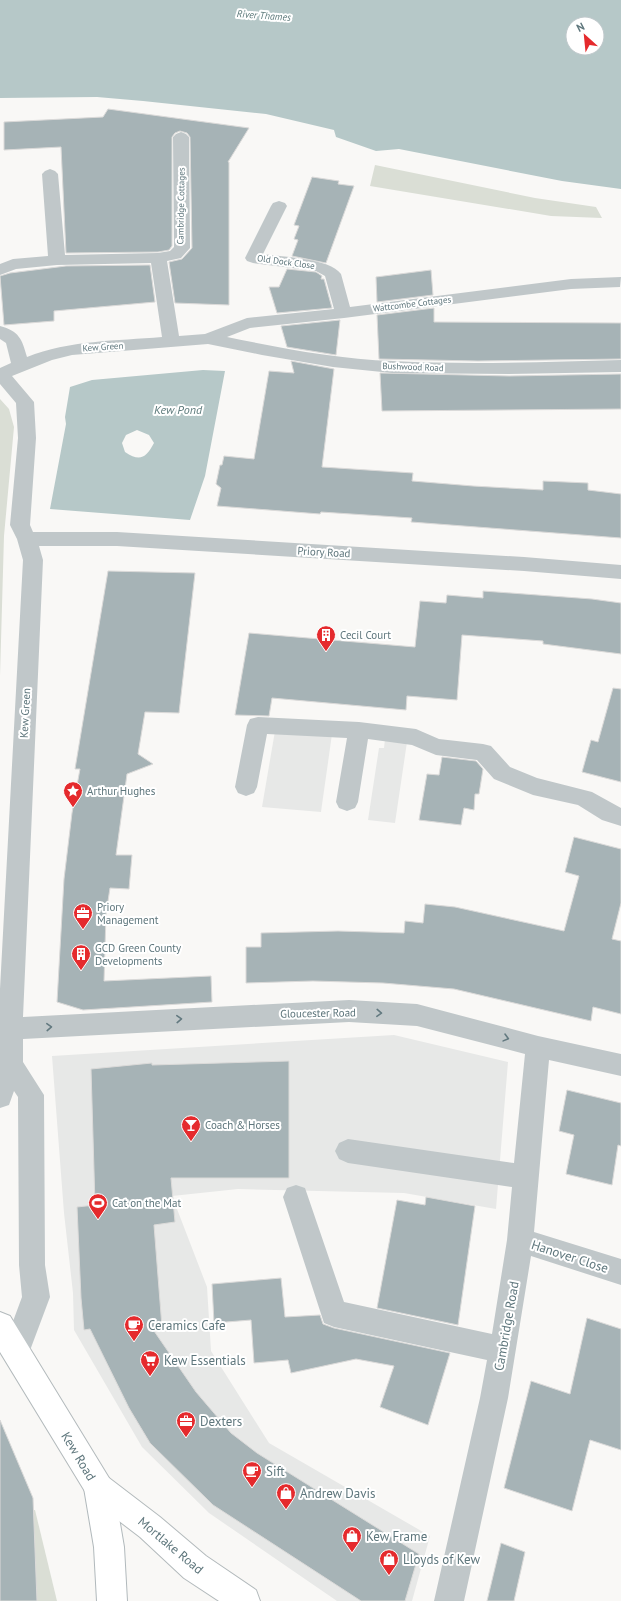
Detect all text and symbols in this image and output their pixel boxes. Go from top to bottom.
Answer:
water label: River Thames [236,7,292,24]
north arrow [565,16,605,56]
text: N [574,19,587,35]
street label: Cambridge Cottages [174,167,187,245]
street label: Old Dock Close [256,252,316,271]
street label: Wattcombe Cottages [372,293,452,314]
street label: Kew Green [82,340,124,353]
street label: Bushwood Road [382,360,444,373]
water label: Kew Pond [154,402,203,417]
street label: Priory Road [297,544,351,560]
building icon: Cecil Court [315,624,337,652]
place label: Cecil Court [340,628,391,642]
street label: Kew Green [17,688,33,738]
place icon: Arthur Hughes [62,780,84,808]
place label: Arthur Hughes [87,784,156,798]
place label: Priory Management [97,900,159,927]
office icon: Priory Management [72,902,94,930]
place label: GCD Green County Developments [95,941,182,968]
building icon: GCD Green County Developments [70,943,92,971]
street label: Gloucester Road [280,1005,356,1021]
one-way arrow [376,1009,382,1017]
one-way arrow [176,1015,182,1023]
one-way arrow [46,1022,52,1031]
one-way arrow [502,1034,509,1042]
bar icon: Coach & Horses [180,1114,202,1142]
place label: Coach & Horses [205,1118,280,1132]
sports icon: Cat on the Mat [87,1192,109,1220]
place label: Cat on the Mat [112,1196,181,1210]
street label: Hanover Close [529,1236,611,1277]
street label: Cambridge Road [490,1280,523,1372]
cafe icon: Ceramics Cafe [123,1314,145,1342]
place label: Ceramics Cafe [148,1317,226,1334]
supermarket icon: Kew Essentials [139,1349,161,1377]
place label: Kew Essentials [164,1352,246,1369]
office icon: Dexters [175,1410,197,1438]
place label: Dexters [200,1413,242,1430]
street label: Kew Road [57,1429,100,1484]
cafe icon: Sift [241,1460,263,1488]
place label: Sift [266,1463,285,1480]
shop icon: Andrew Davis [275,1482,297,1510]
place label: Andrew Davis [300,1485,375,1502]
street label: Mortlake Road [134,1513,207,1578]
shop icon: Kew Frame [341,1525,363,1553]
place label: Kew Frame [366,1528,427,1545]
shop icon: Lloyds of Kew [378,1548,400,1576]
place label: Lloyds of Kew [403,1551,481,1568]

